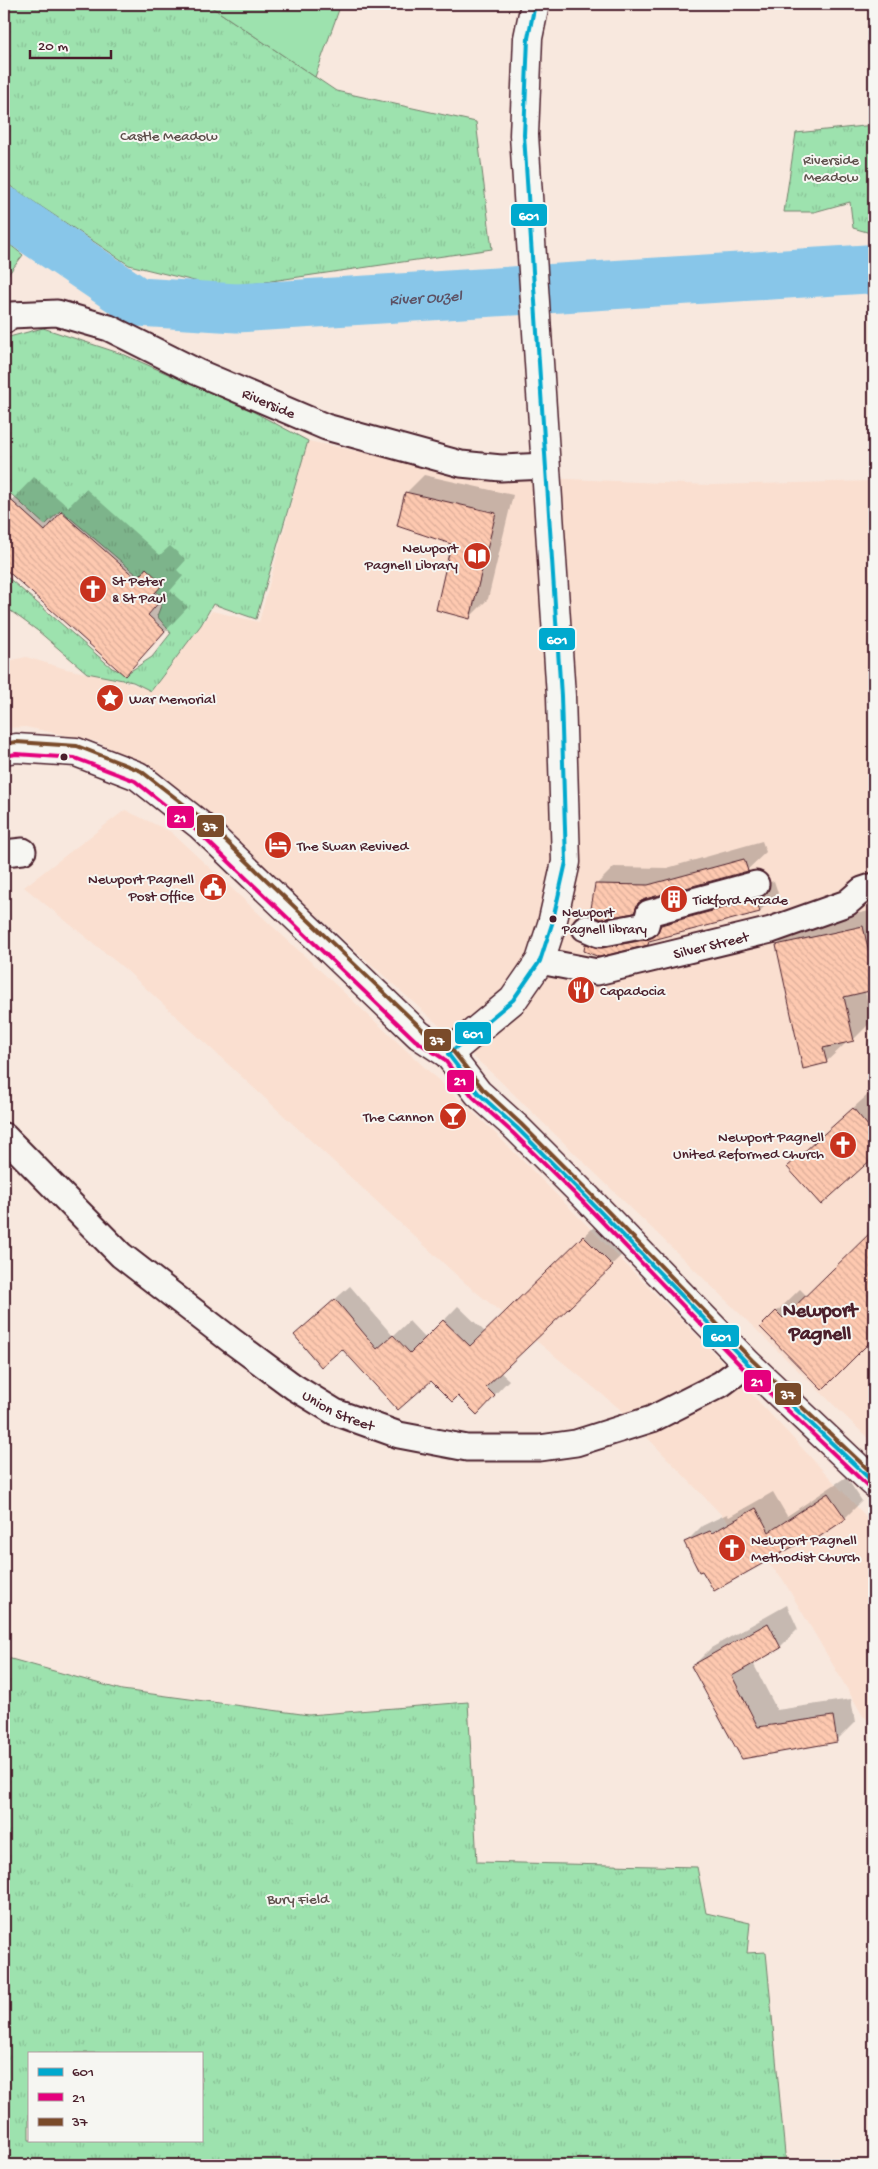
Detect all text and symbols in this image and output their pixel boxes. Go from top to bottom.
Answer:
scale bar [30,28,111,60]
text: 20 m [38,38,68,56]
park label: Castle Meadow [120,128,218,146]
park label: Riverside Meadow [803,152,859,187]
line badge: 601 [510,203,548,227]
text: 601 [519,209,540,226]
water label: River Ouzel [389,288,464,312]
street label: Riverside [239,385,298,424]
place label: Newport Pagnell Library [364,540,460,575]
library icon: Newport Pagnell Library [462,541,492,571]
place label: St Peter & St Paul [112,573,166,608]
church icon: St Peter & St Paul [78,574,108,604]
line badge: 601 [538,627,576,651]
text: 601 [547,633,568,650]
place icon: War Memorial [95,683,125,713]
place label: War Memorial [129,691,216,709]
unlabelled marker [59,752,69,762]
line badge: 21 [166,805,195,829]
text: 21 [174,811,187,828]
line badge: 37 [196,814,225,838]
text: 37 [202,820,218,837]
hotel icon: The Swan Revived [263,830,293,860]
place label: The Swan Revived [296,838,410,856]
place label: Newport Pagnell Post Office [88,871,194,906]
public building icon: Newport Pagnell Post Office [198,872,228,902]
building icon: Tickford Arcade [659,884,689,914]
place label: Tickford Arcade [692,892,788,910]
place label: Newport Pagnell library [561,905,647,939]
marker: Newport Pagnell library [548,914,558,924]
street label: Silver Street [672,928,752,964]
restaurant icon: Capadocia [566,975,596,1005]
place label: Capadocia [600,983,666,1001]
line badge: 601 [454,1021,492,1045]
text: 601 [463,1027,484,1044]
line badge: 37 [423,1028,452,1052]
text: 37 [429,1034,445,1051]
line badge: 21 [446,1069,475,1093]
text: 21 [454,1074,467,1091]
bar icon: The Cannon [438,1101,468,1131]
place label: The Cannon [362,1109,434,1127]
place label: Newport Pagnell United Reformed Church [673,1129,824,1164]
church icon: Newport Pagnell United Reformed Church [828,1130,858,1160]
district label: Newport Pagnell [783,1301,859,1347]
line badge: 601 [702,1324,740,1348]
text: 601 [711,1330,732,1347]
line badge: 21 [743,1369,772,1393]
text: 21 [751,1375,764,1392]
line badge: 37 [774,1382,802,1406]
street label: Union Street [298,1387,378,1437]
text: 37 [780,1388,796,1405]
place label: Newport Pagnell Methodist Church [751,1532,860,1567]
church icon: Newport Pagnell Methodist Church [717,1533,747,1563]
park label: Bury Field [266,1891,330,1909]
legend [28,2052,202,2142]
text: 601 [72,2064,94,2082]
text: 21 [72,2090,85,2108]
text: 37 [71,2114,89,2132]

